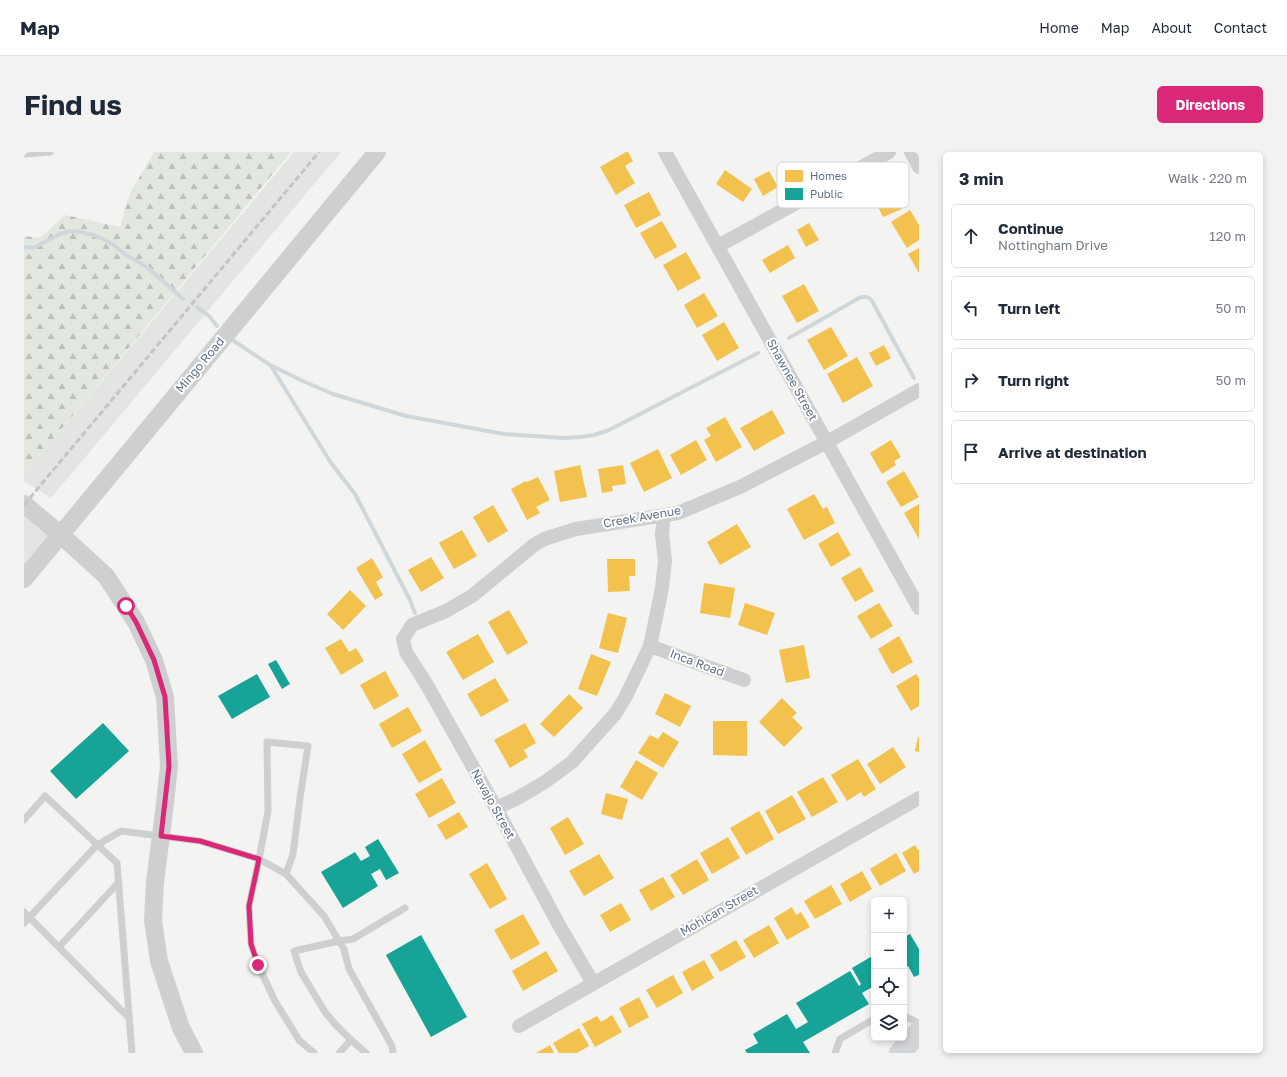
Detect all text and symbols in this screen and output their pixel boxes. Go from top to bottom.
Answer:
text: Map [20,16,60,39]
text: Home [1039,19,1079,36]
text: Map [1101,19,1129,36]
text: About [1151,19,1192,36]
text: Contact [1214,19,1267,36]
button: Directions [1157,86,1263,123]
text: Find us [24,88,122,121]
legend [777,162,909,208]
text: 3 min [959,168,1003,189]
text: Homes [810,169,847,182]
text: Walk · 220 m [1168,170,1247,186]
text: Public [810,187,843,200]
text: Continue [998,219,1064,237]
icon: ahead [960,225,982,247]
text: 120 m [1209,228,1246,244]
text: Nottingham Drive [998,237,1108,253]
icon: left [960,297,982,319]
text: Turn left [998,299,1060,317]
text: 50 m [1216,300,1246,316]
street label: Mingo Road [172,334,227,396]
street label: Shawnee Street [764,336,821,423]
icon: right [960,369,982,391]
text: Turn right [998,371,1069,389]
text: 50 m [1216,372,1246,388]
icon: arrive [960,441,982,463]
text: Arrive at destination [998,443,1147,461]
street label: Creek Avenue [602,502,682,531]
route start [117,597,135,615]
street label: Inca Road [668,646,726,679]
street label: Navajo Street [468,766,519,842]
street label: Mohican Street [677,882,760,939]
map controls [871,897,907,1041]
button: + [871,897,907,933]
button: − [871,933,907,969]
route end [249,956,267,974]
button: locate [871,969,907,1005]
button: layers [871,1005,907,1041]

